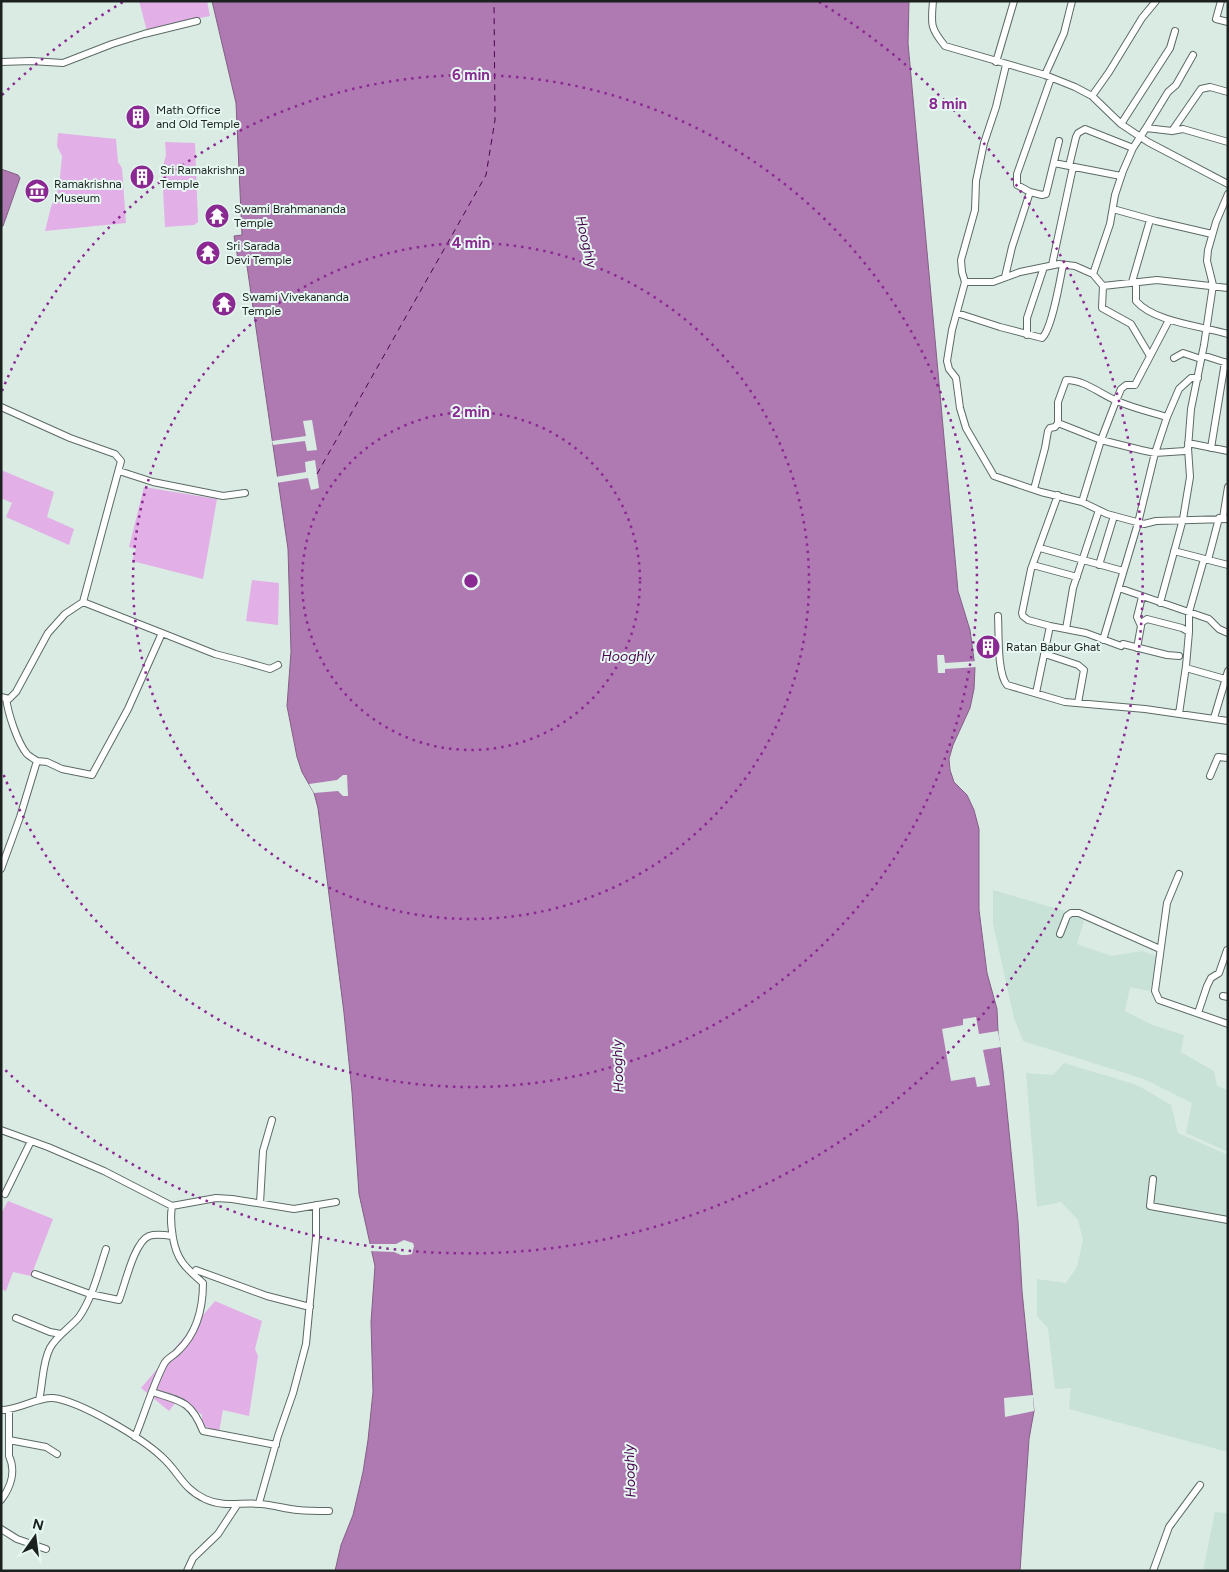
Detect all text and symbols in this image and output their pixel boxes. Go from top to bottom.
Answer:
text: 6 min [452,66,490,84]
text: 8 min [929,95,967,113]
place label: Math Office and Old Temple [156,103,240,131]
building icon: Math Office and Old Temple [125,104,151,130]
place label: Sri Ramakrishna Temple [160,163,245,191]
building icon: Sri Ramakrishna Temple [129,164,155,190]
place label: Ramakrishna Museum [54,177,122,205]
museum icon: Ramakrishna Museum [24,178,50,204]
place label: Swami Brahmananda Temple [234,202,346,230]
temple icon: Swami Brahmananda Temple [204,203,230,229]
water label: Hooghly [572,214,600,270]
text: 4 min [452,234,490,252]
place label: Sri Sarada Devi Temple [226,239,292,267]
temple icon: Sri Sarada Devi Temple [195,240,221,266]
place label: Swami Vivekananda Temple [242,290,349,318]
temple icon: Swami Vivekananda Temple [211,291,237,317]
text: 2 min [452,403,490,421]
centre of rings [462,572,480,590]
building icon: Ratan Babur Ghat [975,634,1001,660]
place label: Ratan Babur Ghat [1006,640,1101,654]
water label: Hooghly [601,648,655,665]
water label: Hooghly [609,1038,627,1093]
water label: Hooghly [621,1443,639,1498]
north arrow [10,1512,60,1562]
text: N [31,1515,45,1534]

